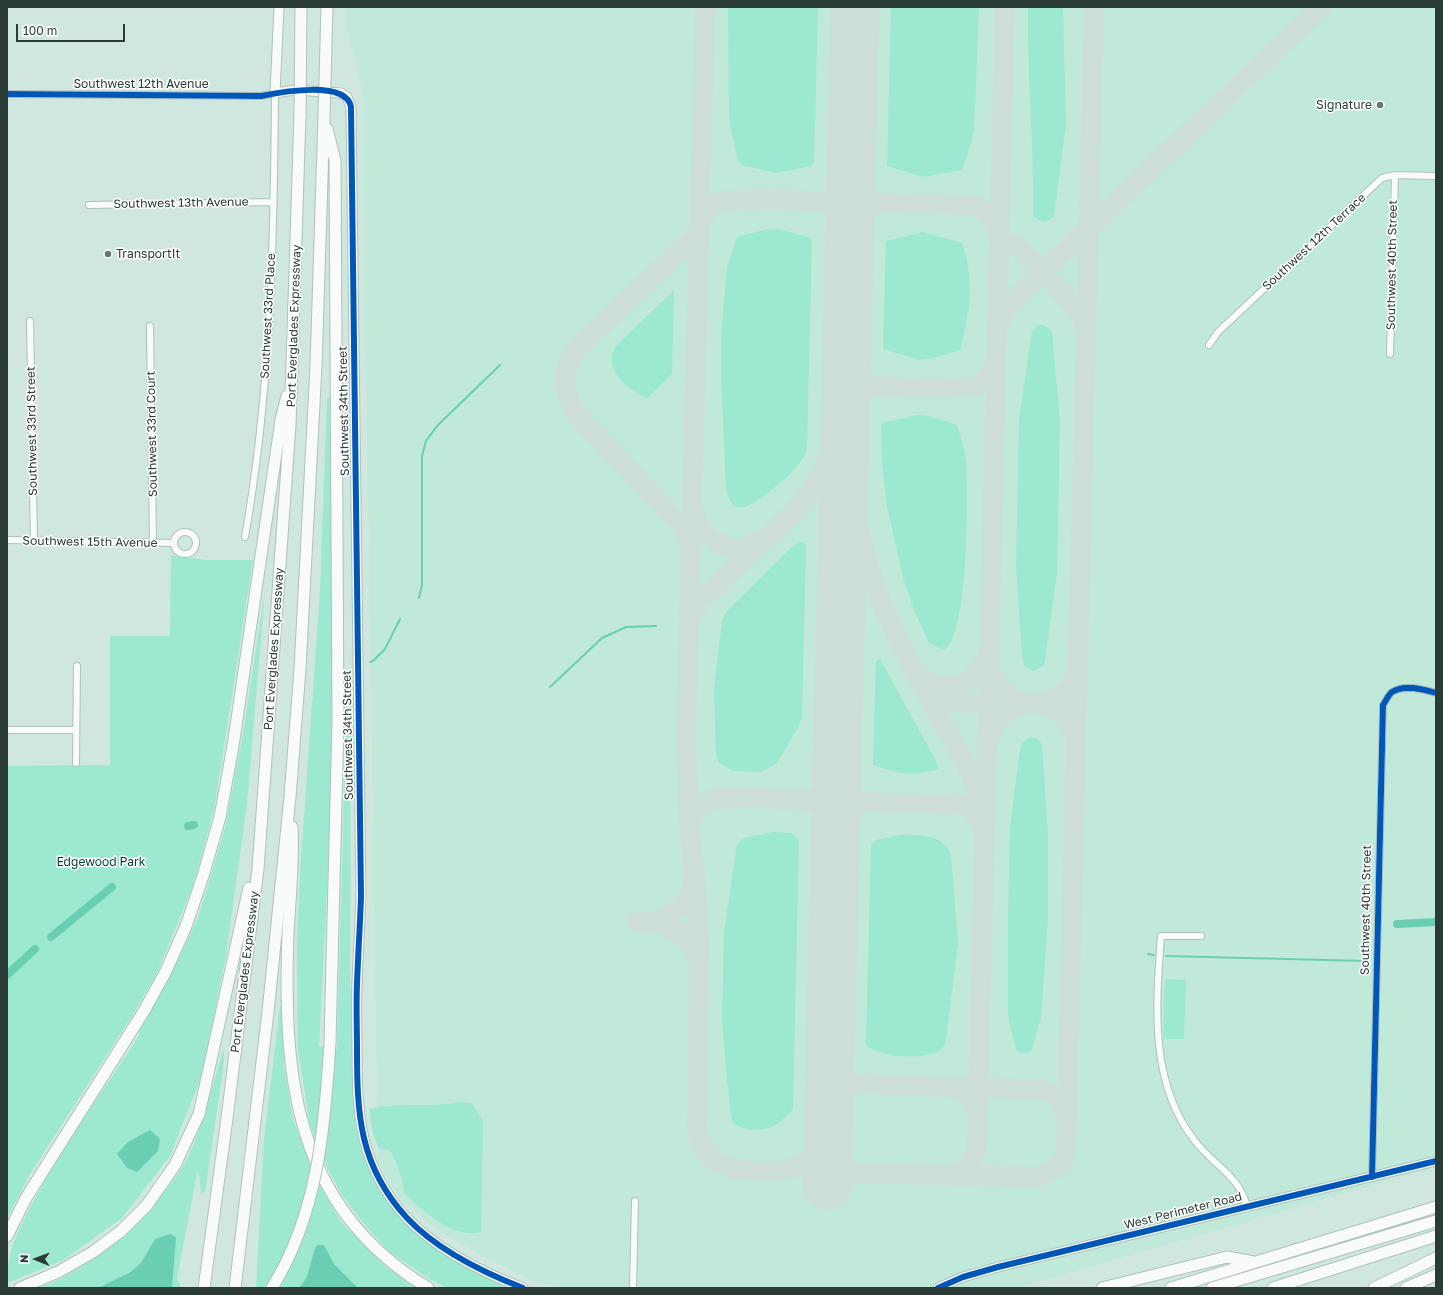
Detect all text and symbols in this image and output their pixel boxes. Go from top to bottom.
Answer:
scale bar [18,16,127,42]
text: 100 m [23,23,57,38]
street label: Southwest 12th Avenue [73,77,209,91]
place label: Signature [1316,98,1372,112]
marker: Signature [1375,100,1385,110]
street label: Southwest 12th Terrace [1259,190,1369,294]
street label: Southwest 13th Avenue [113,195,249,211]
street label: Southwest 40th Street [1384,200,1400,330]
street label: Port Everglades Expressway [284,244,304,408]
place label: TransportIt [116,247,180,261]
marker: TransportIt [103,249,113,259]
street label: Southwest 33rd Place [258,253,278,379]
street label: Southwest 34th Street [336,346,352,476]
street label: Southwest 33rd Street [24,366,40,496]
street label: Southwest 33rd Court [144,371,160,497]
street label: Southwest 15th Avenue [22,534,158,550]
street label: Port Everglades Expressway [261,567,287,731]
street label: Southwest 34th Street [340,670,356,800]
street label: Southwest 40th Street [1358,845,1374,975]
park label: Edgewood Park [56,855,146,869]
street label: Port Everglades Expressway [228,890,262,1054]
street label: West Perimeter Road [1122,1189,1244,1233]
north arrow [16,1239,56,1279]
text: N [17,1254,30,1263]

